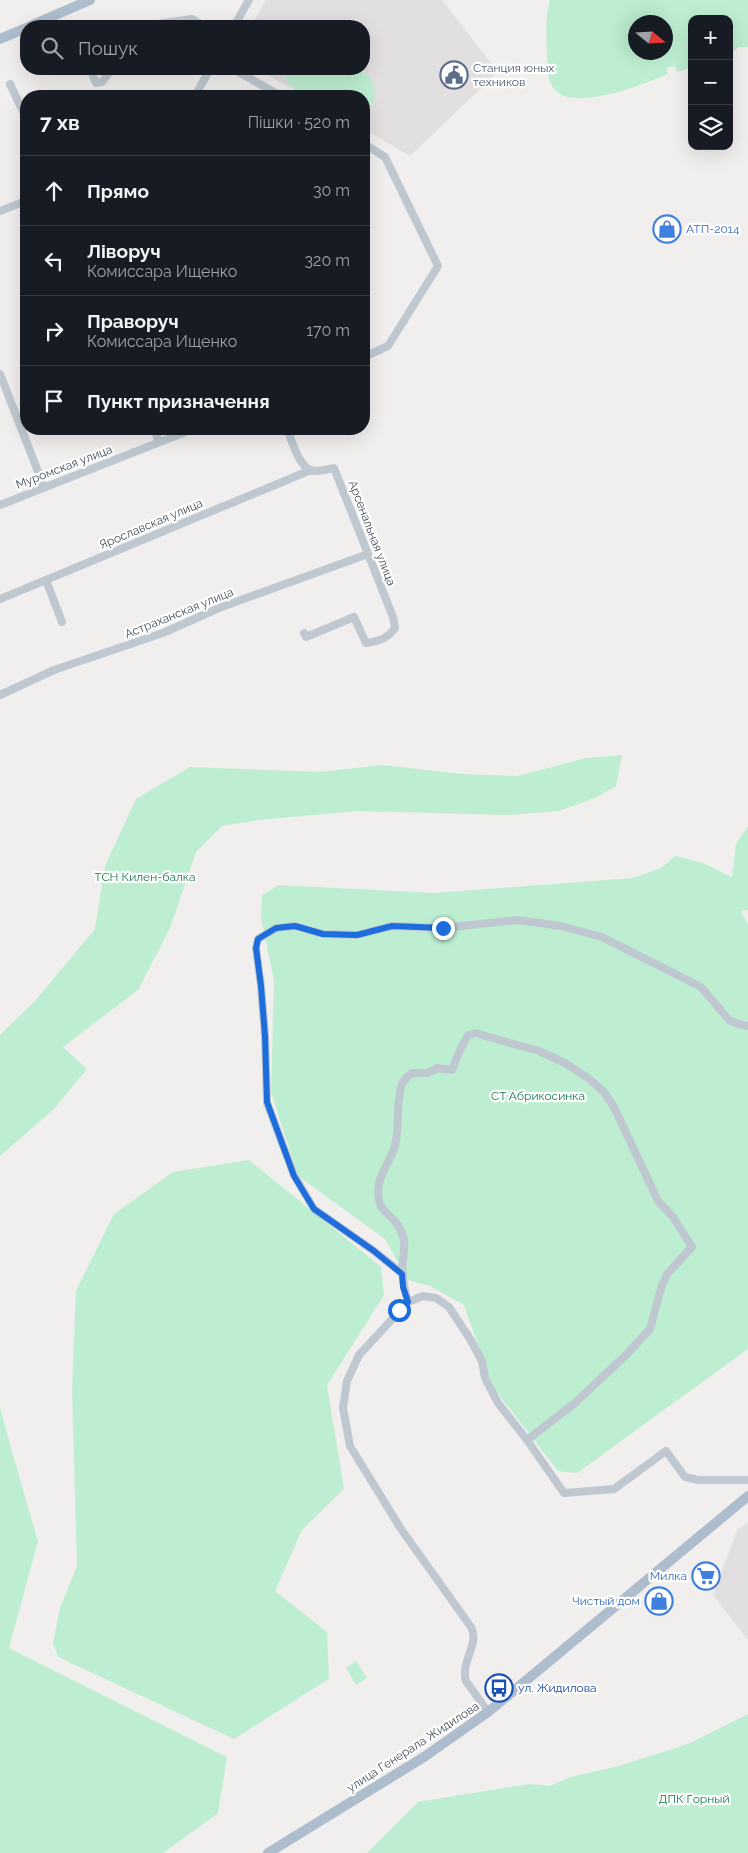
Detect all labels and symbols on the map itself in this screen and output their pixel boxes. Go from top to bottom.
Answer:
north arrow [628,15,673,60]
public building icon: Станция юных техников [439,60,469,90]
place label: Станция юных техников [473,61,554,89]
shop icon: АТП-2014 [652,214,682,244]
place label: АТП-2014 [686,222,740,236]
street label: Муромская улица [14,442,114,492]
street label: Арсенальная улица [345,478,399,588]
street label: Ярославская улица [97,496,205,552]
street label: Астраханская улица [123,585,235,641]
park label: ТСН Килен-балка [94,870,196,884]
route end [432,917,455,940]
park label: СТ Абрикосинка [491,1089,585,1103]
route start [388,1299,411,1322]
supermarket icon: Милка [691,1561,721,1591]
place label: Милка [650,1569,687,1583]
shop icon: Чистый дом [644,1586,674,1616]
place label: Чистый дом [572,1594,640,1608]
bus stop icon: ул. Жидилова [484,1673,514,1703]
place label: ул. Жидилова [518,1681,597,1695]
street label: улица Генерала Жидилова [344,1699,482,1795]
park label: ДПК Горный [658,1792,730,1806]

